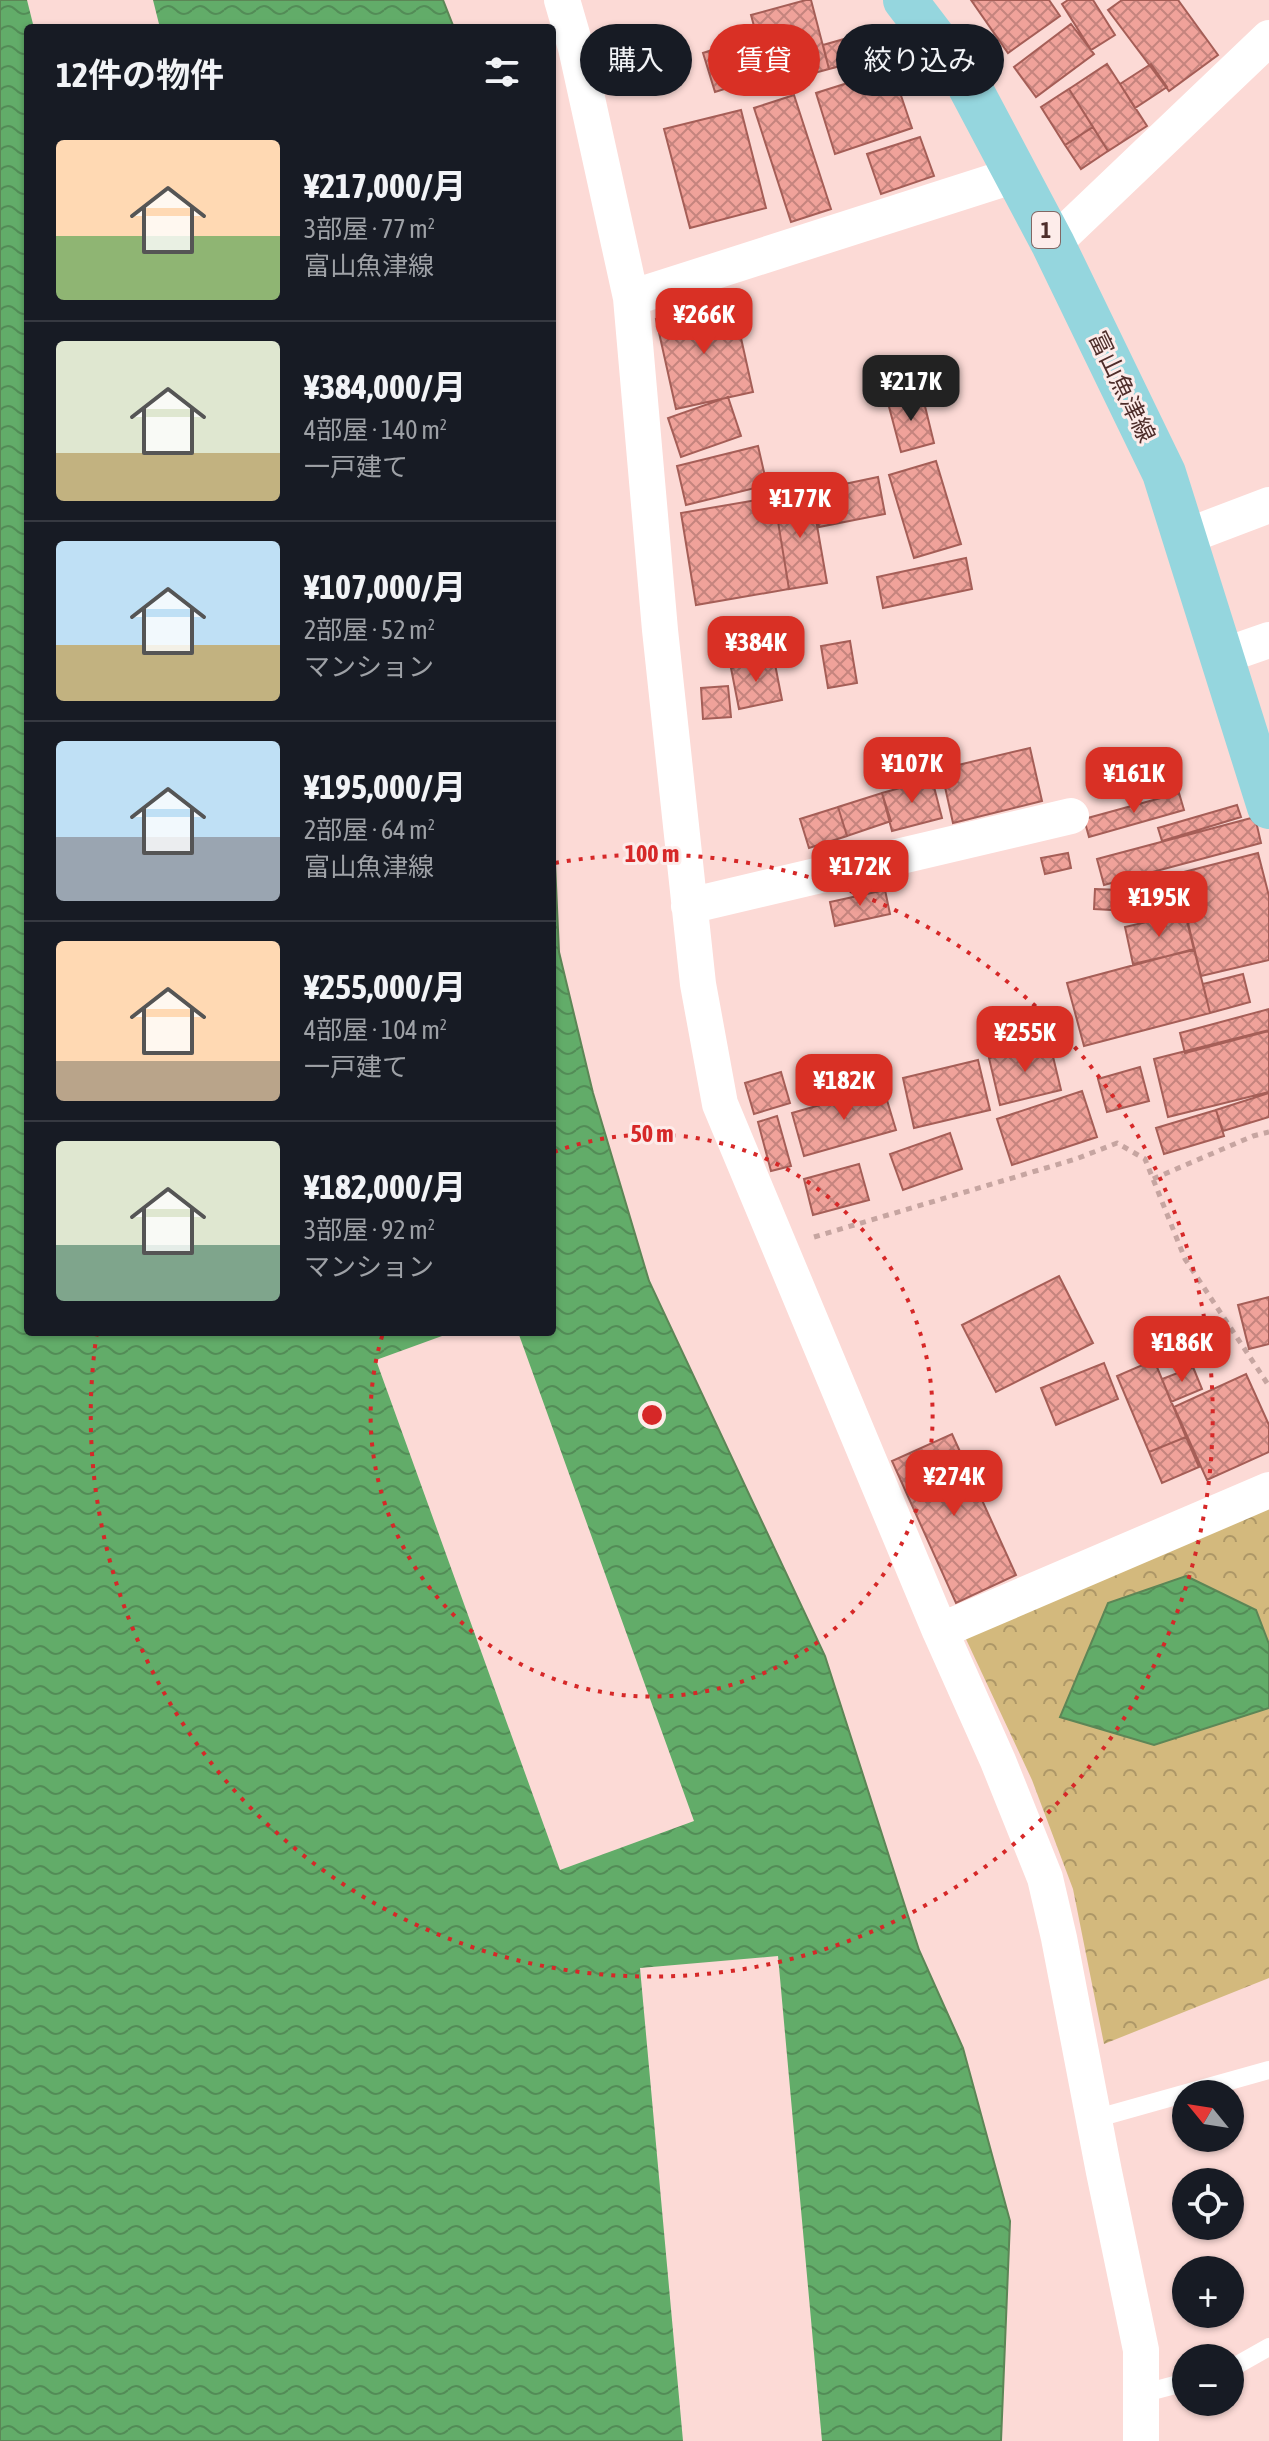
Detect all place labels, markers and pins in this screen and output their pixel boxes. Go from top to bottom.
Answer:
pin: ¥266K [648,288,760,356]
pin: ¥217K [855,355,967,423]
pin: ¥177K [744,472,856,540]
pin: ¥384K [700,616,812,684]
pin: ¥107K [856,737,968,805]
pin: ¥161K [1078,747,1190,815]
pin: ¥172K [804,840,916,908]
pin: ¥195K [1103,871,1215,939]
pin: ¥255K [969,1006,1081,1074]
pin: ¥182K [788,1054,900,1122]
pin: ¥186K [1126,1316,1238,1384]
centre of rings [638,1401,666,1429]
pin: ¥274K [898,1450,1010,1518]

